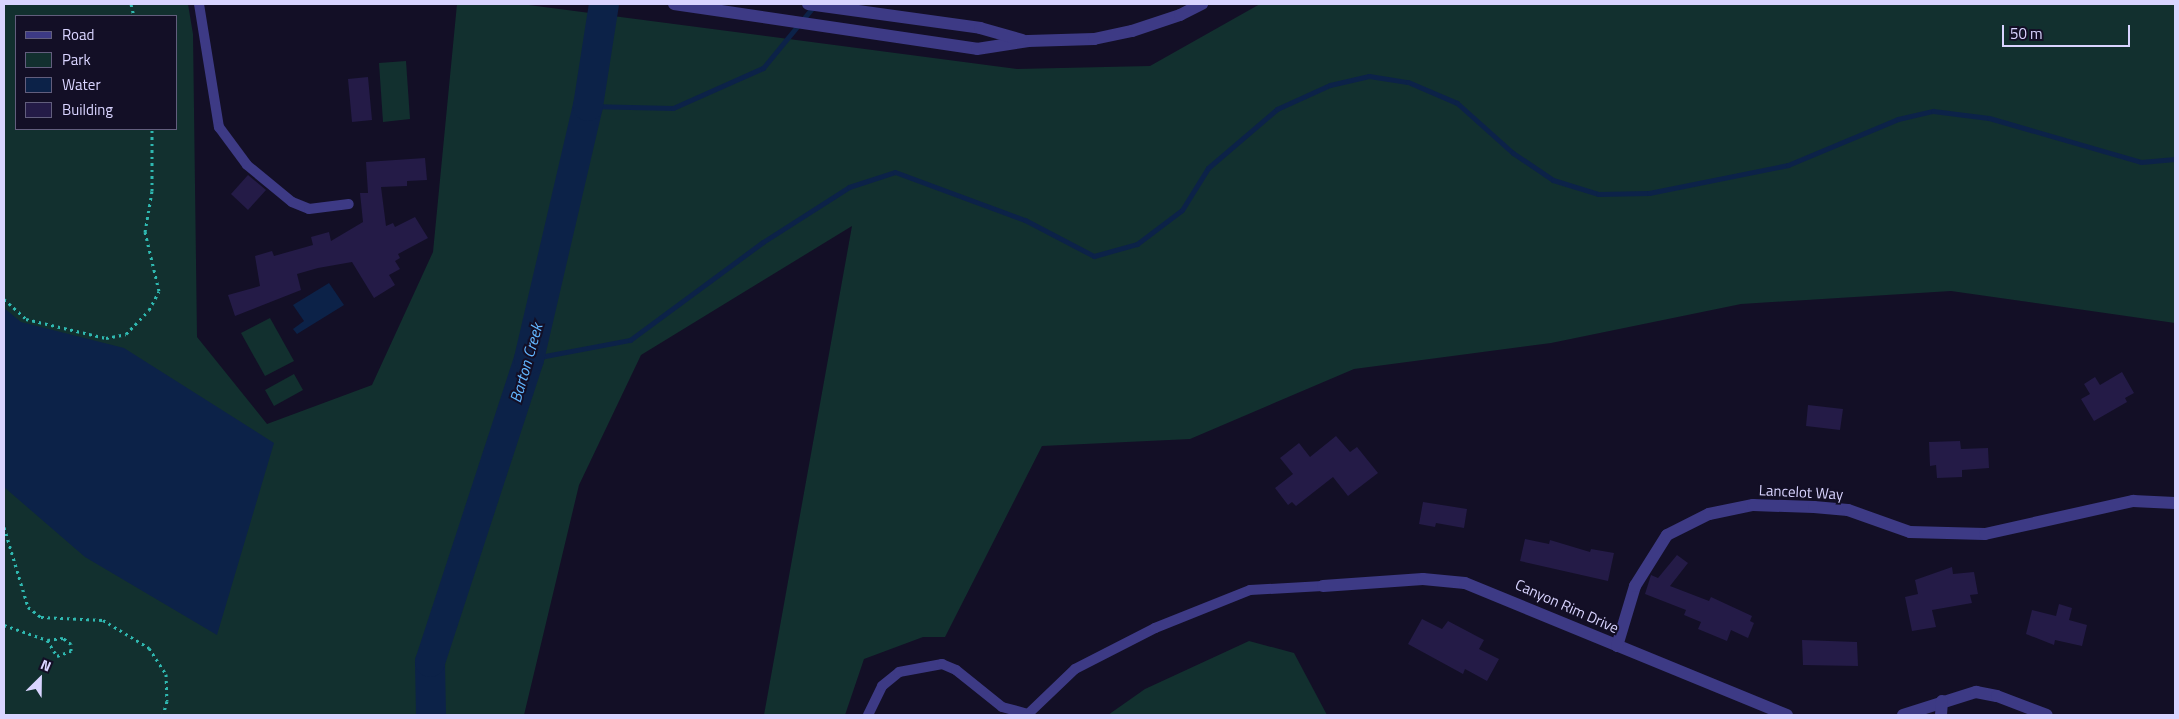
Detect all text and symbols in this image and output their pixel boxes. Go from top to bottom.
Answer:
legend [15,15,178,130]
scale bar [2004,15,2132,47]
text: 50 m [2010,22,2043,45]
text: Road [62,23,94,46]
text: Park [62,48,91,71]
text: Water [62,73,101,96]
text: Building [62,98,113,121]
water label: Barton Creek [506,321,546,405]
street label: Lancelot Way [1758,481,1844,503]
street label: Canyon Rim Drive [1513,575,1621,637]
text: N [37,653,55,676]
north arrow [15,654,65,704]

